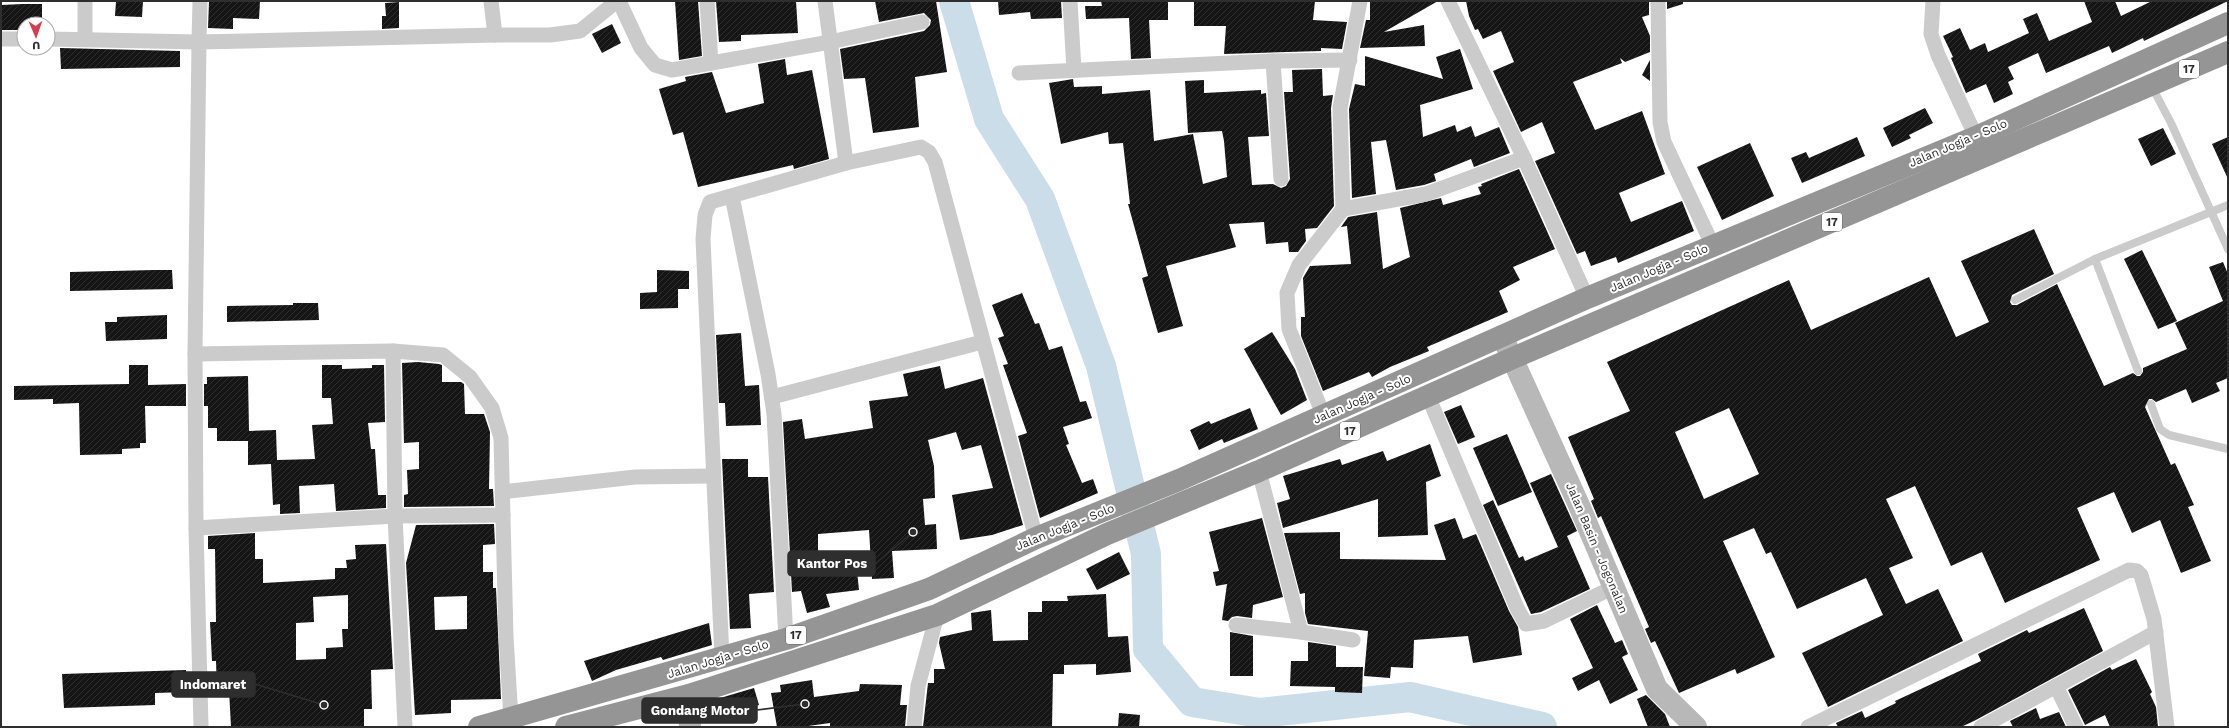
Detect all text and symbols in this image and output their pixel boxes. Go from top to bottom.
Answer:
north arrow [16,16,56,56]
text: U [32,39,40,52]
road number: 17 [2179,60,2199,78]
street label: Jalan Jogja - Solo [1907,116,2009,170]
road number: 17 [1822,213,1842,231]
street label: Jalan Jogja - Solo [1608,241,1710,295]
street label: Jalan Jogja - Solo [1311,371,1413,427]
road number: 17 [1340,422,1360,440]
street label: Jalan Basin - Jogonalan [1563,481,1631,615]
street label: Jalan Jogja - Solo [1014,501,1116,553]
callout: Kantor Pos [788,551,875,576]
text: Kantor Pos [797,556,867,571]
road number: 17 [786,626,806,644]
street label: Jalan Jogja - Solo [666,637,770,681]
callout: Indomaret [172,672,255,697]
text: Indomaret [180,677,247,692]
callout: Gondang Motor [642,698,757,723]
text: Gondang Motor [651,703,750,718]

